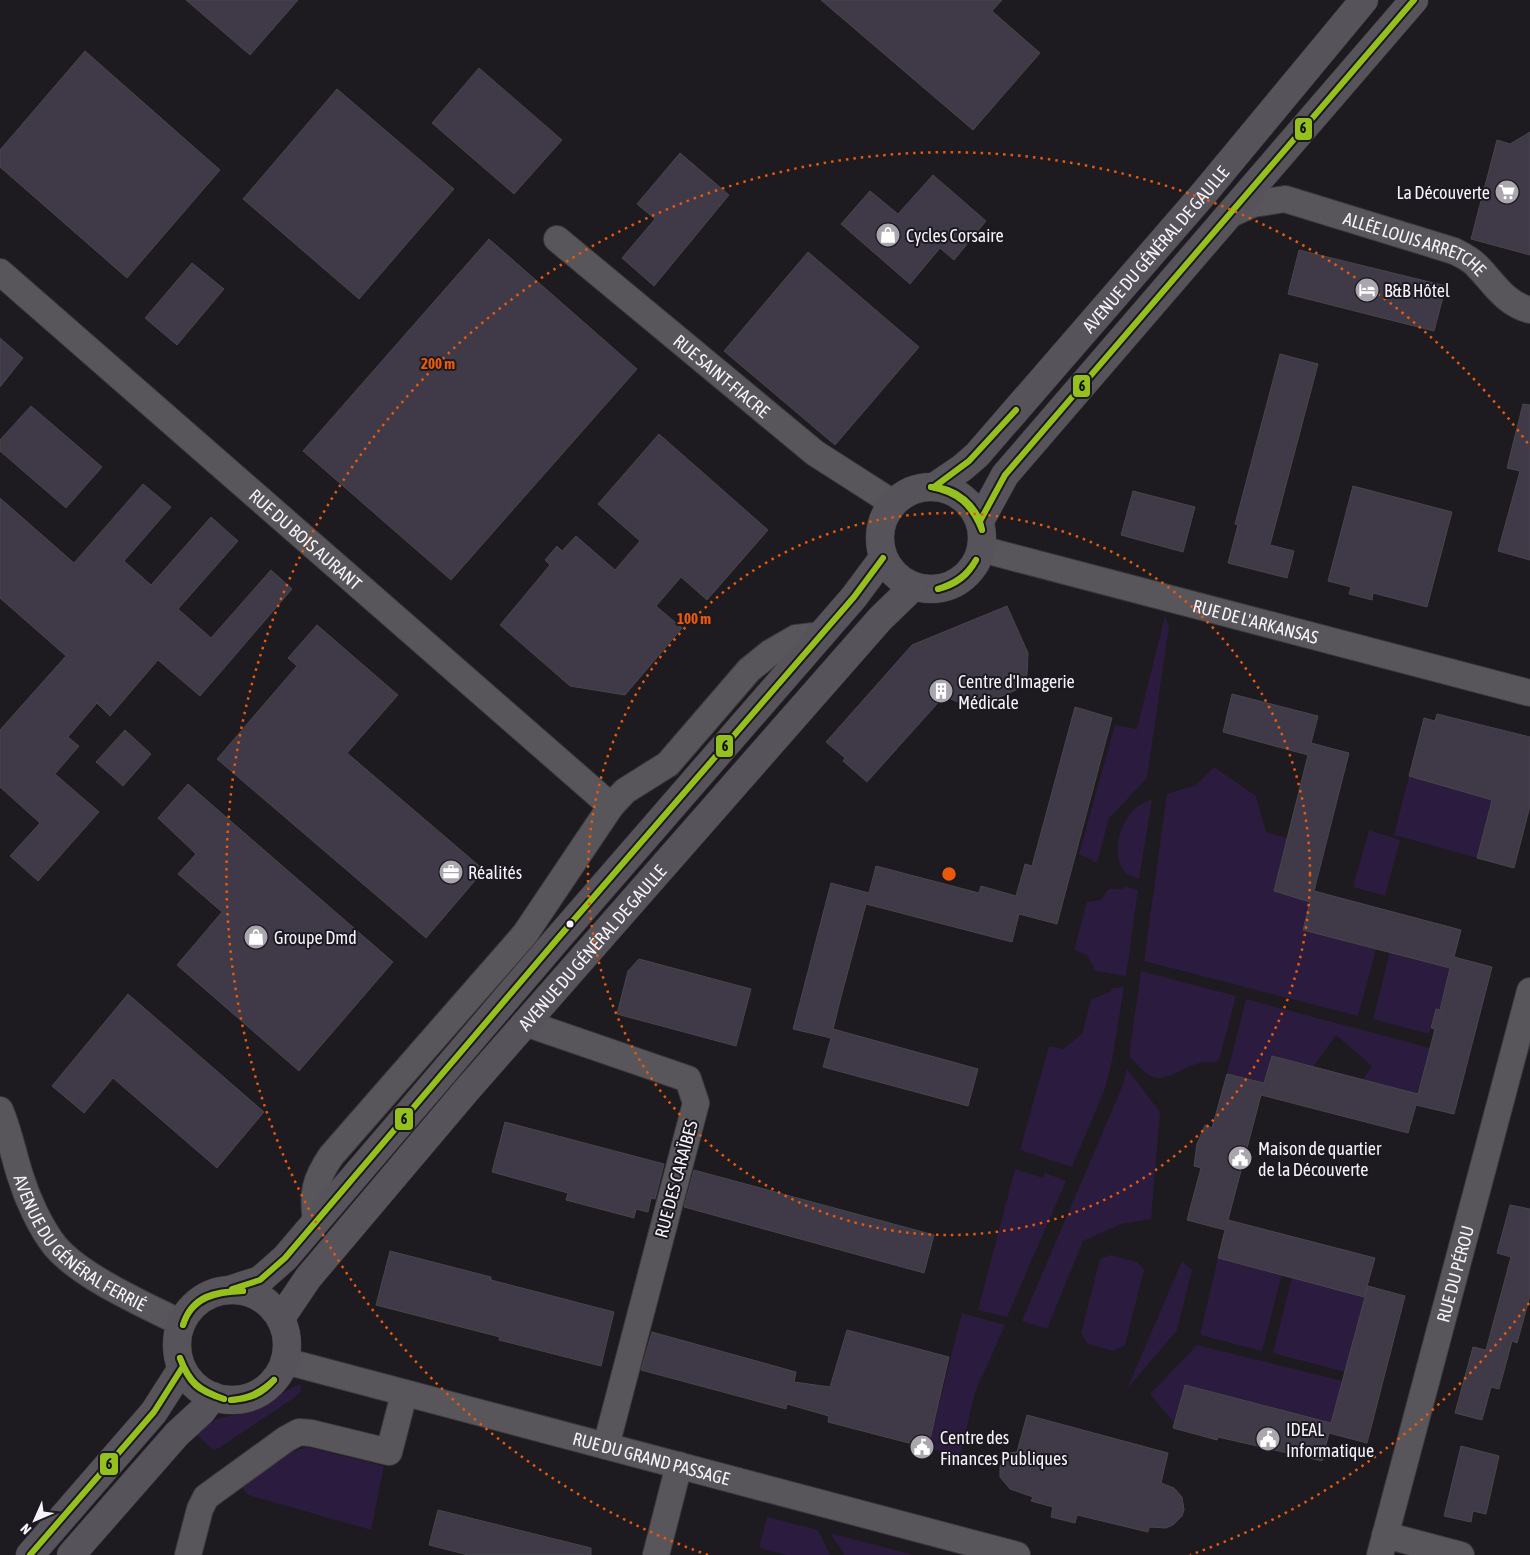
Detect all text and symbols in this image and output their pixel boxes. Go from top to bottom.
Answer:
line badge: 6 [1294,117,1313,141]
text: 6 [1300,120,1307,136]
street label: AVENUE DU GÉNÉRAL DE GAULLE [1078,161,1233,337]
supermarket icon: La Découverte [1494,179,1520,205]
place label: La Découverte [1397,182,1490,203]
street label: ALLÉE LOUIS ARRETCHE [1341,207,1491,280]
shop icon: Cycles Corsaire [875,222,901,248]
place label: Cycles Corsaire [906,225,1004,246]
hotel icon: B&B Hôtel [1354,277,1380,303]
place label: B&B Hôtel [1384,280,1450,301]
street label: RUE SAINT-FIACRE [669,330,774,422]
text: 200 m [421,355,455,372]
line badge: 6 [1072,374,1091,398]
text: 6 [1079,378,1086,394]
street label: RUE DU BOIS AURANT [245,484,366,594]
street label: RUE DE L'ARKANSAS [1191,595,1321,648]
text: 100 m [677,610,711,627]
place label: Centre d'Imagerie Médicale [958,671,1075,713]
building icon: Centre d'Imagerie Médicale [928,678,954,704]
line badge: 6 [715,734,734,758]
text: 6 [722,738,729,754]
office icon: Réalités [438,859,464,885]
street label: AVENUE DU GÉNÉRAL DE GAULLE [514,860,670,1035]
place label: Réalités [468,862,522,883]
centre of rings [940,865,958,883]
unlabelled marker [565,919,575,929]
shop icon: Groupe Dmd [243,924,269,950]
place label: Groupe Dmd [274,927,357,948]
line badge: 6 [394,1107,414,1131]
text: 6 [401,1111,408,1127]
street label: RUE DES CARAÏBES [650,1118,702,1240]
place label: Maison de quartier de la Découverte [1258,1138,1382,1180]
public building icon: Maison de quartier de la Découverte [1227,1145,1253,1171]
street label: AVENUE DU GÉNÉRAL FERRIÉ [10,1172,150,1315]
street label: RUE DU PÉROU [1432,1223,1478,1325]
place label: IDEAL Informatique [1286,1419,1374,1461]
public building icon: IDEAL Informatique [1255,1426,1281,1452]
street label: RUE DU GRAND PASSAGE [571,1427,732,1489]
place label: Centre des Finances Publiques [940,1427,1068,1469]
public building icon: Centre des Finances Publiques [909,1434,935,1460]
line badge: 6 [99,1452,119,1476]
text: 6 [106,1456,113,1472]
north arrow [10,1495,60,1545]
text: N [17,1521,34,1538]

